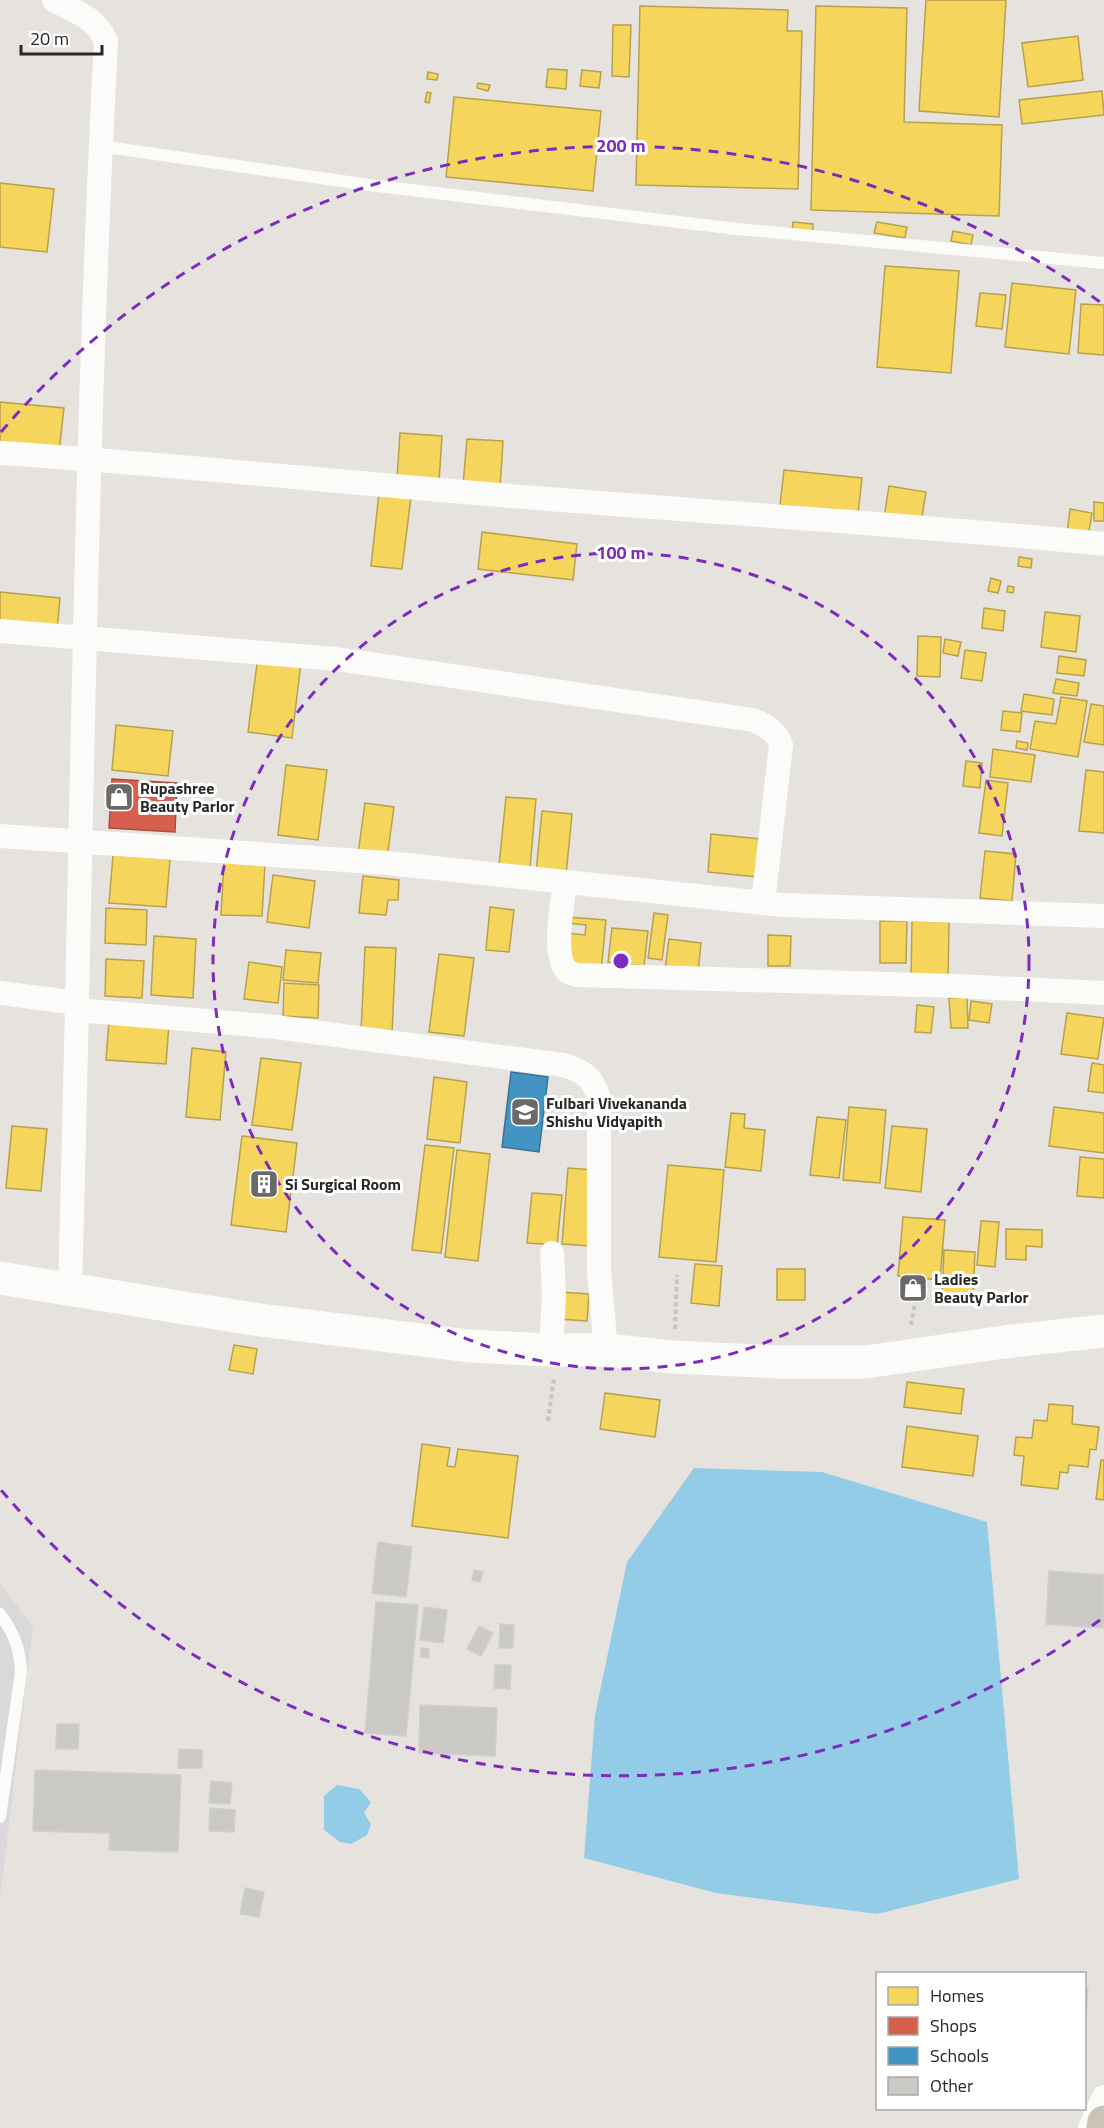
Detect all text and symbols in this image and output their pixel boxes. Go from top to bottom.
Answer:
scale bar [21,18,102,56]
text: 20 m [30,25,69,52]
text: 200 m [596,132,646,159]
text: 100 m [596,539,646,566]
place label: Rupashree Beauty Parlor [140,776,235,818]
shop icon: Rupashree Beauty Parlor [103,781,135,813]
centre of rings [611,951,631,971]
place label: Fulbari Vivekananda Shishu Vidyapith [546,1091,687,1133]
school or university icon: Fulbari Vivekananda Shishu Vidyapith [509,1096,541,1128]
building icon: Si Surgical Room [248,1168,280,1200]
place label: Si Surgical Room [285,1172,401,1196]
place label: Ladies Beauty Parlor [934,1267,1029,1309]
shop icon: Ladies Beauty Parlor [897,1272,929,1304]
legend [876,1972,1086,2110]
text: Homes [930,1982,984,2009]
text: Shops [930,2012,977,2039]
text: Schools [930,2042,989,2069]
text: Other [930,2072,973,2099]

